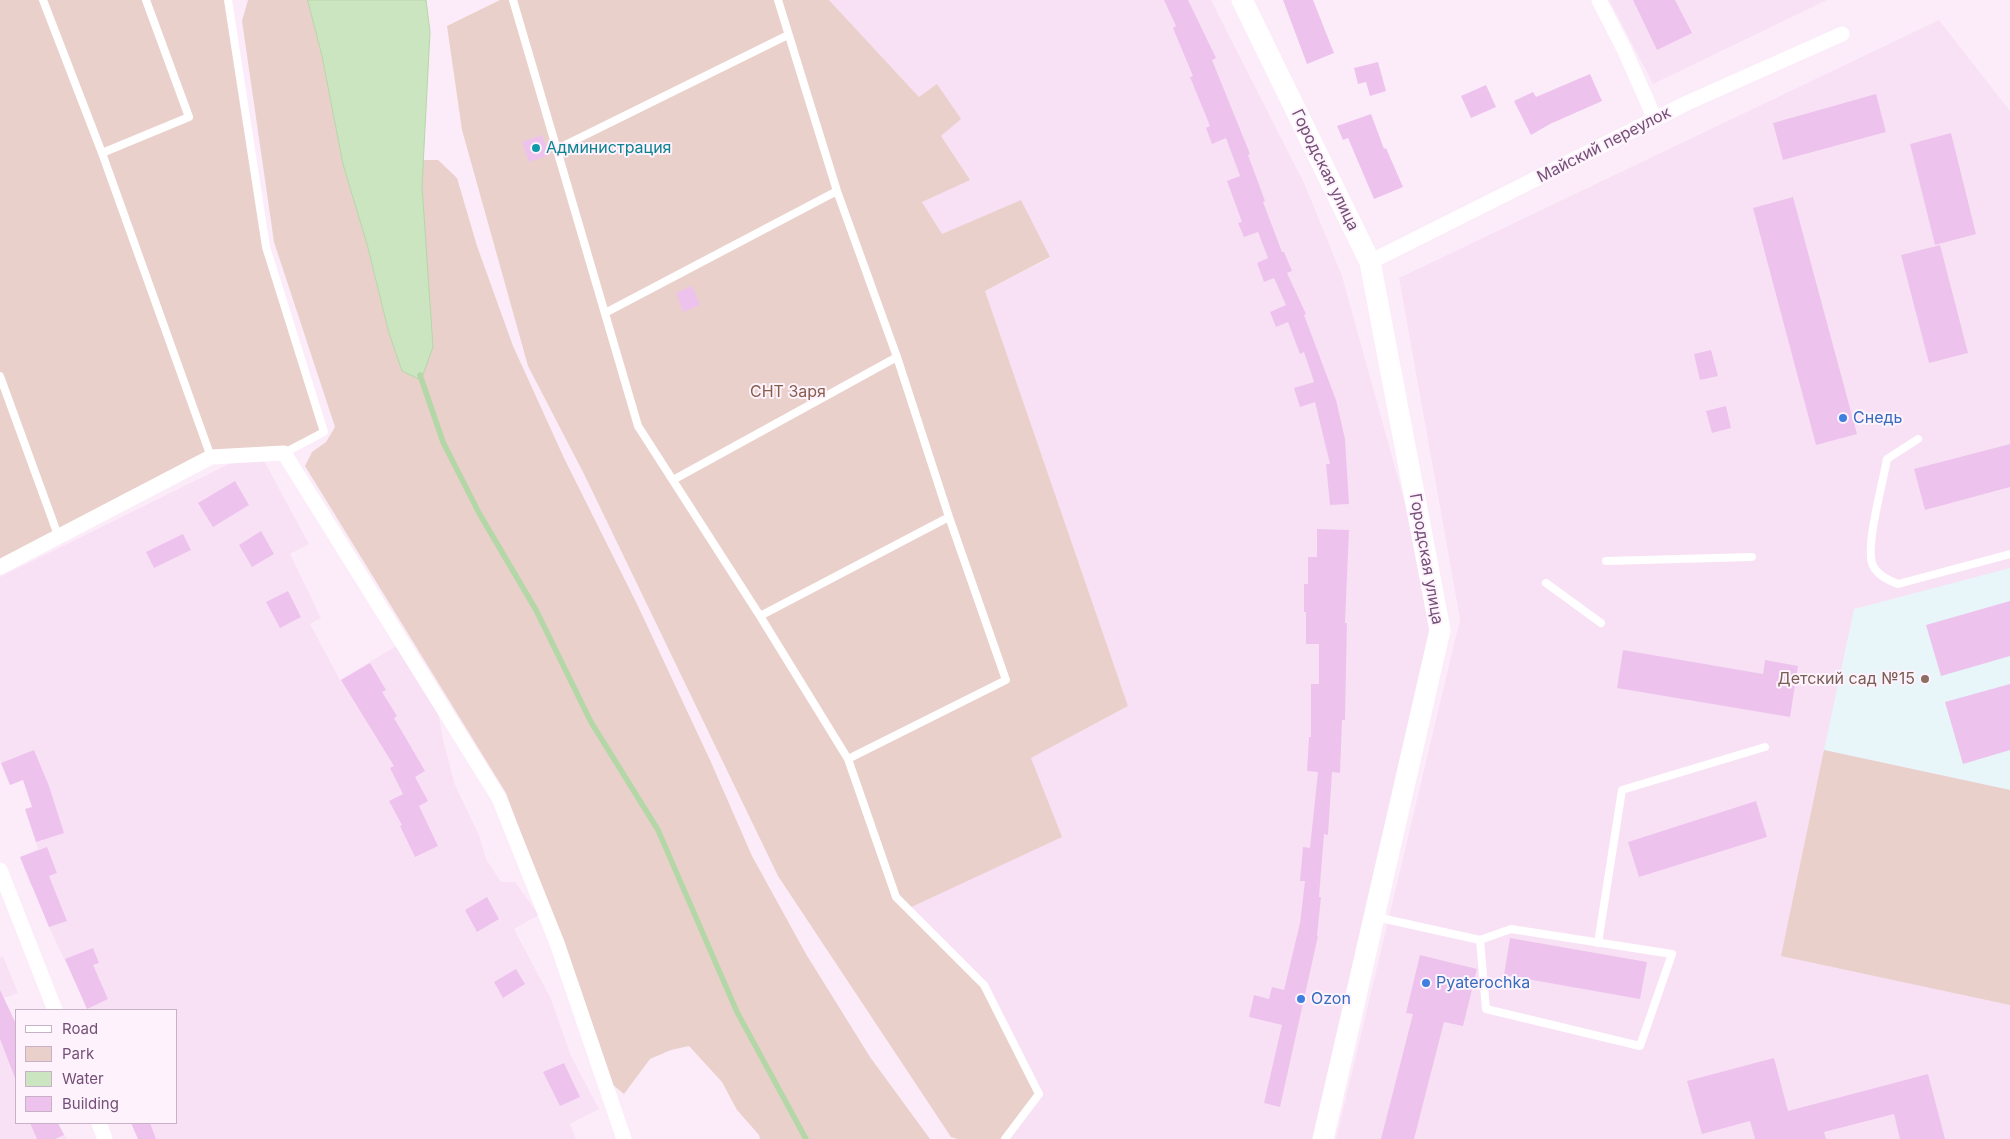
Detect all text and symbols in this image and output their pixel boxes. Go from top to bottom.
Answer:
street label: Майский переулок [1534,103,1674,187]
street label: Городская улица [1287,106,1363,234]
place label: Администрация [546,138,671,158]
marker: Администрация [530,142,542,154]
park label: СНТ Заря [750,382,826,402]
place label: Снедь [1853,408,1902,428]
marker: Снедь [1837,412,1849,424]
street label: Городская улица [1405,492,1447,626]
place label: Детский сад №15 [1778,669,1915,689]
marker: Детский сад №15 [1919,673,1931,685]
place label: Pyaterochka [1436,973,1530,993]
marker: Pyaterochka [1420,977,1432,989]
place label: Ozon [1311,989,1351,1009]
marker: Ozon [1295,993,1307,1005]
legend [15,1009,178,1124]
text: Road [62,1019,98,1038]
text: Park [62,1044,94,1063]
text: Water [62,1069,104,1088]
text: Building [62,1094,119,1113]

